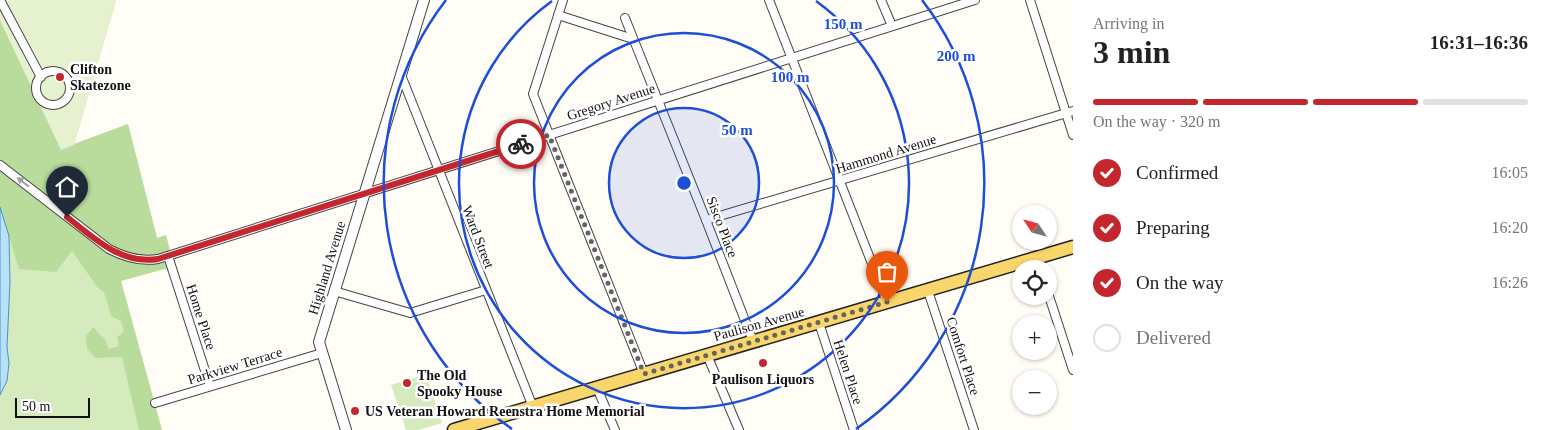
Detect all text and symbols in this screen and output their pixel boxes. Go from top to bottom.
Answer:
text: Arriving in [1093,15,1165,32]
text: 150 m [824,16,863,32]
text: 16:31–16:36 [1430,32,1528,53]
text: 3 min [1093,34,1170,70]
text: 200 m [937,48,976,64]
place label: Clifton Skatezone [70,62,131,93]
text: 100 m [771,69,810,85]
marker: Clifton Skatezone [54,71,66,83]
street label: Gregory Avenue [565,81,657,123]
text: On the way · 320 m [1093,113,1221,130]
courier [496,119,546,169]
text: 50 m [721,122,753,138]
icon: bike [507,130,535,158]
street label: Hammond Avenue [834,132,938,176]
icon: check [1093,159,1121,187]
text: Confirmed [1136,162,1218,183]
text: 16:05 [1492,164,1528,181]
pin [46,166,88,217]
icon: home [53,173,81,201]
centre of rings [675,174,693,192]
one-way arrow [16,177,29,188]
street label: Sisco Place [704,194,740,260]
street label: Ward Street [459,203,497,271]
north arrow [1012,205,1058,250]
map controls [1012,205,1057,415]
icon: check [1093,214,1121,242]
text: Preparing [1136,217,1210,238]
street label: Highland Avenue [306,219,348,317]
text: 16:20 [1492,219,1528,236]
pin [866,251,908,302]
icon: bag [873,258,901,286]
button: locate [1012,260,1057,305]
icon: check [1093,269,1121,297]
text: On the way [1136,272,1224,293]
text: 16:26 [1492,274,1528,291]
street label: Home Place [183,282,219,352]
street label: Paulison Avenue [712,304,806,344]
street label: Comfort Place [943,315,983,397]
button: + [1012,315,1057,360]
text: Delivered [1136,327,1211,348]
street label: Helen Place [830,338,866,406]
street label: Parkview Terrace [186,345,284,387]
marker: Paulison Liquors [757,357,769,369]
place label: The Old Spooky House [417,368,502,399]
button: − [1012,370,1057,415]
place label: Paulison Liquors [712,372,815,387]
marker: The Old Spooky House [401,377,413,389]
scale bar [15,395,90,418]
text: 50 m [22,399,50,414]
place label: US Veteran Howard Reenstra Home Memorial [365,404,645,419]
marker: US Veteran Howard Reenstra Home Memorial [349,405,361,417]

